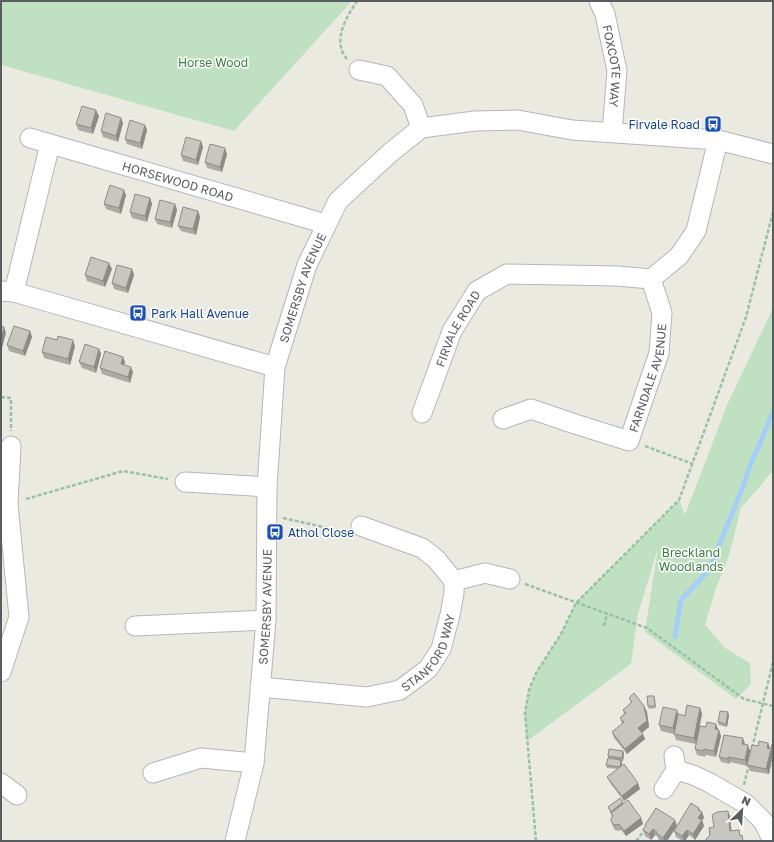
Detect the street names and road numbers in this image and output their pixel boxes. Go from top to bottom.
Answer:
street label: FOXCOTE WAY [600,23,625,108]
street label: HORSEWOOD ROAD [121,158,235,204]
street label: SOMERSBY AVENUE [276,230,329,344]
street label: FIRVALE ROAD [432,287,483,369]
street label: FARNDALE AVENUE [625,323,669,434]
street label: SOMERSBY AVENUE [255,549,274,665]
street label: STANFORD WAY [398,612,458,694]

